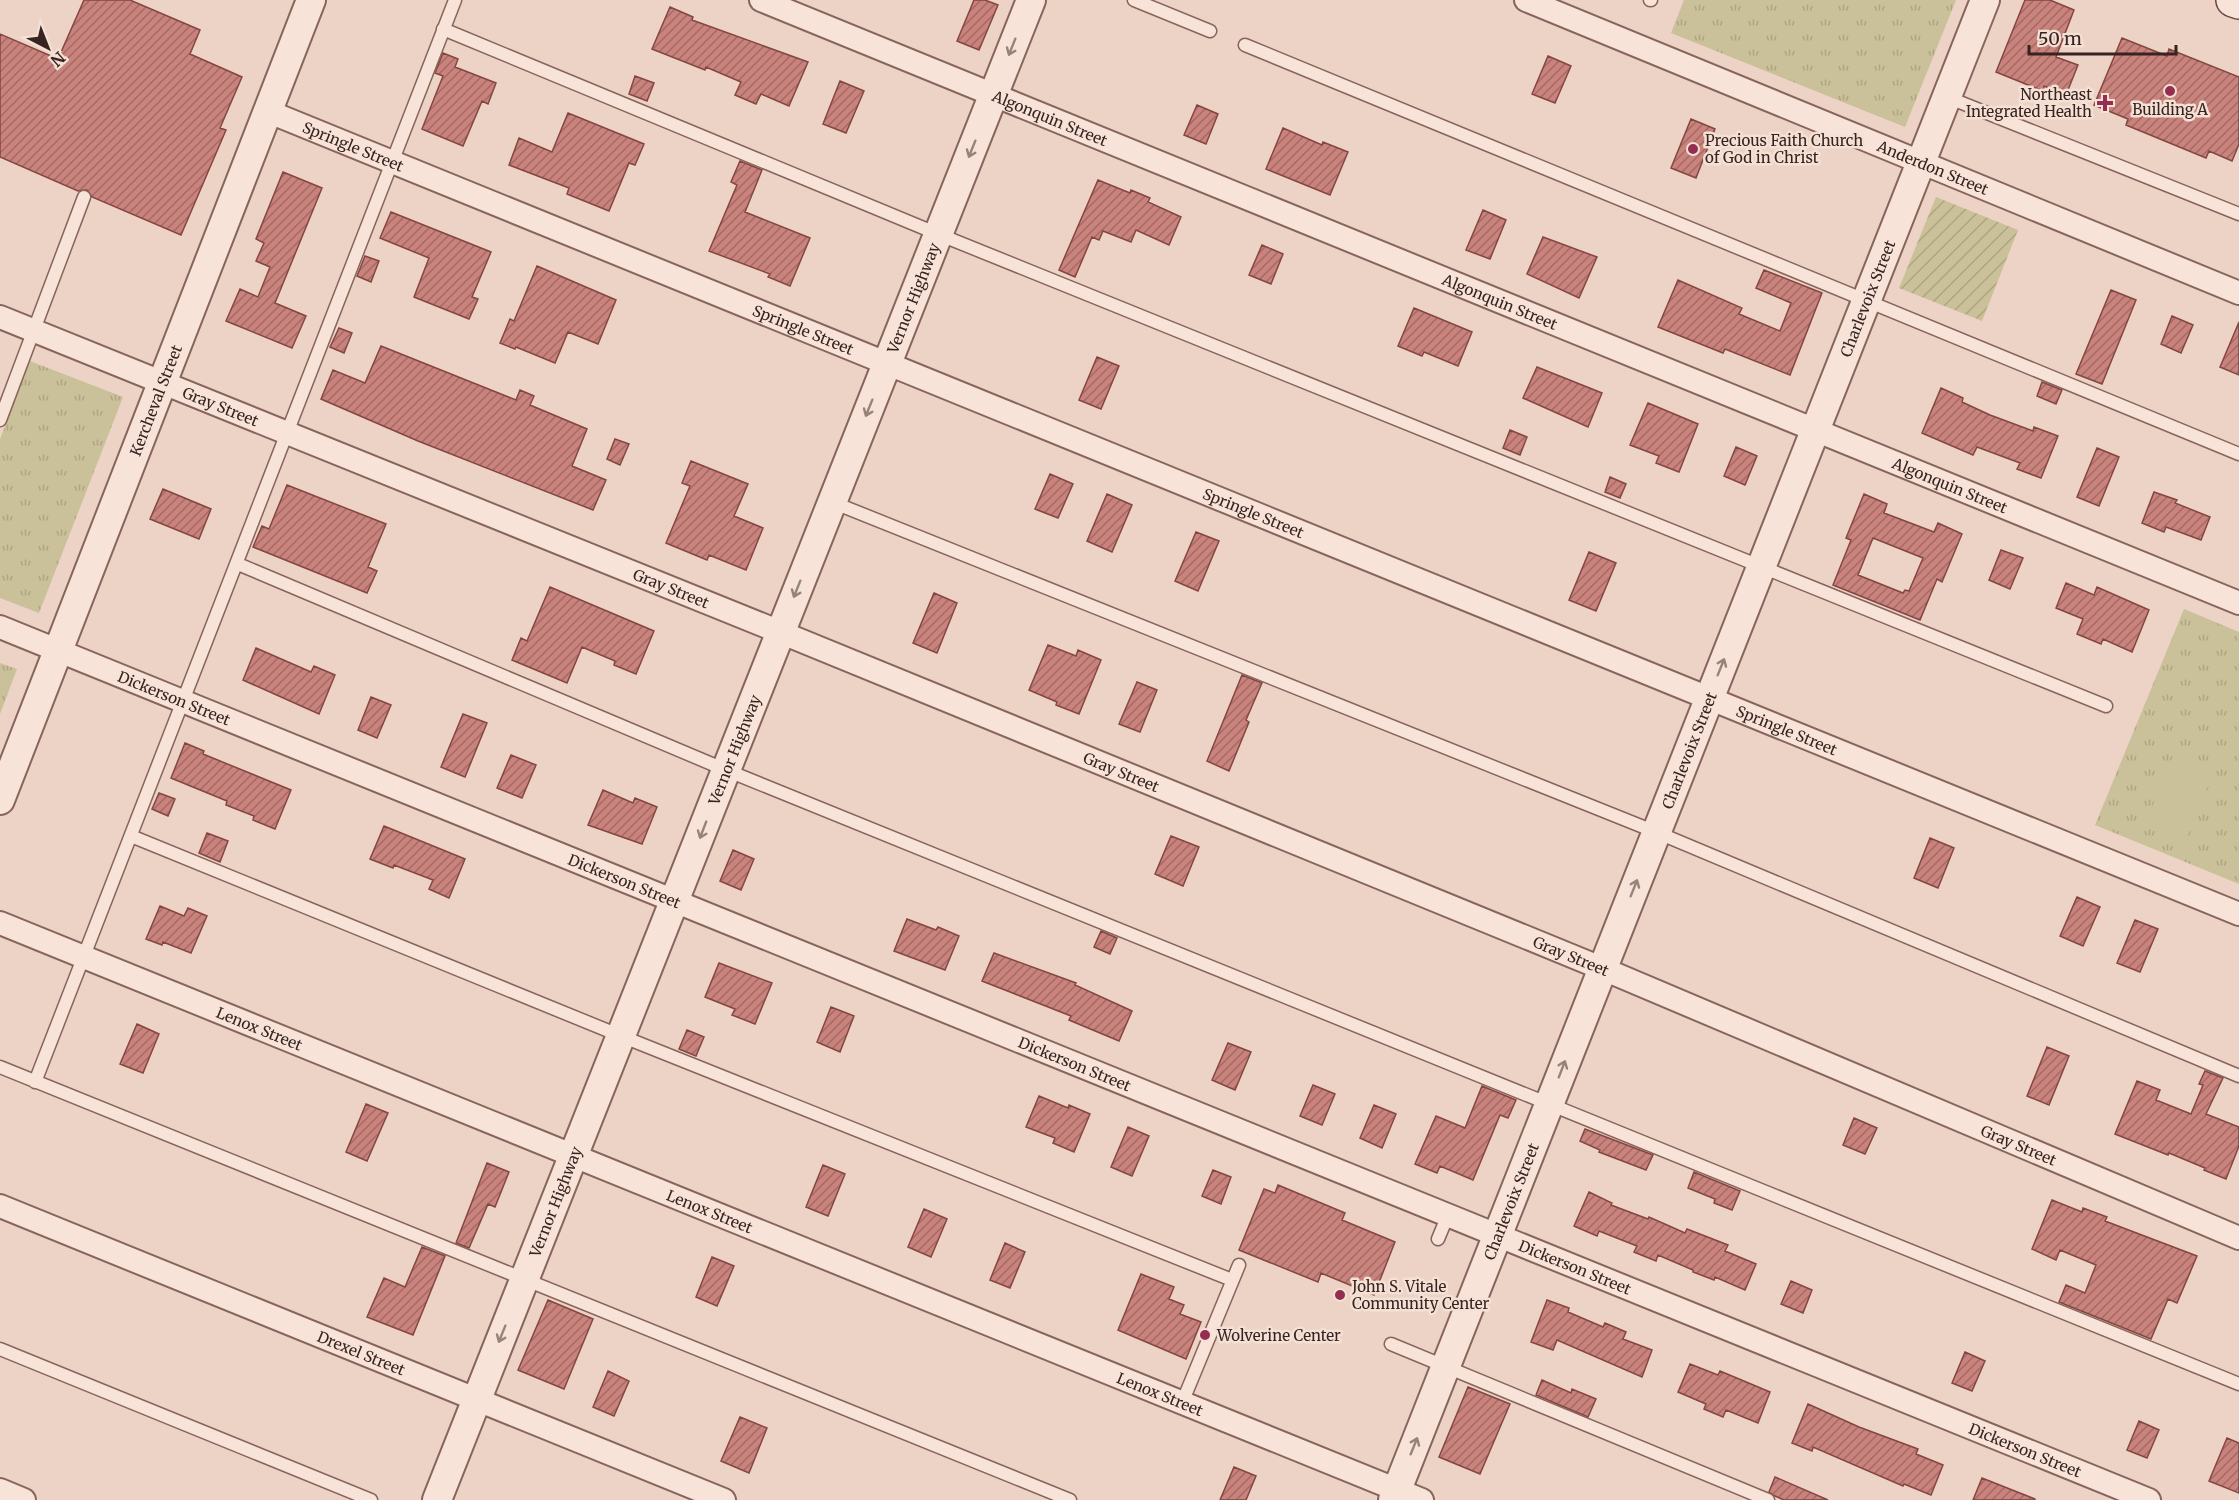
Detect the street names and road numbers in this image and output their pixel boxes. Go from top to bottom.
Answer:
street label: Algonquin Street [989,86,1110,150]
street label: Springle Street [300,117,407,175]
street label: Anderdon Street [1874,136,1991,199]
street label: Charlevoix Street [1836,237,1899,359]
street label: Vernor Highway [882,240,944,357]
street label: Algonquin Street [1439,269,1560,333]
street label: Springle Street [750,300,857,358]
street label: Kercheval Street [125,342,186,458]
street label: Gray Street [180,382,262,430]
street label: Algonquin Street [1889,453,2010,517]
street label: Springle Street [1200,484,1307,542]
street label: Gray Street [631,564,712,612]
street label: Dickerson Street [115,666,233,729]
street label: Charlevoix Street [1657,689,1721,811]
street label: Vernor Highway [703,692,765,809]
street label: Springle Street [1734,701,1840,759]
street label: Gray Street [1081,748,1162,796]
street label: Dickerson Street [565,849,684,912]
street label: Gray Street [1530,932,1612,980]
street label: Lenox Street [214,1002,305,1054]
street label: Dickerson Street [1016,1032,1134,1095]
street label: Gray Street [1978,1120,2060,1169]
street label: Charlevoix Street [1479,1140,1543,1263]
street label: Vernor Highway [524,1143,586,1260]
street label: Lenox Street [664,1185,756,1237]
street label: Dickerson Street [1516,1236,1634,1298]
street label: Drexel Street [315,1326,408,1379]
street label: Lenox Street [1114,1368,1206,1420]
street label: Dickerson Street [1966,1418,2084,1481]

